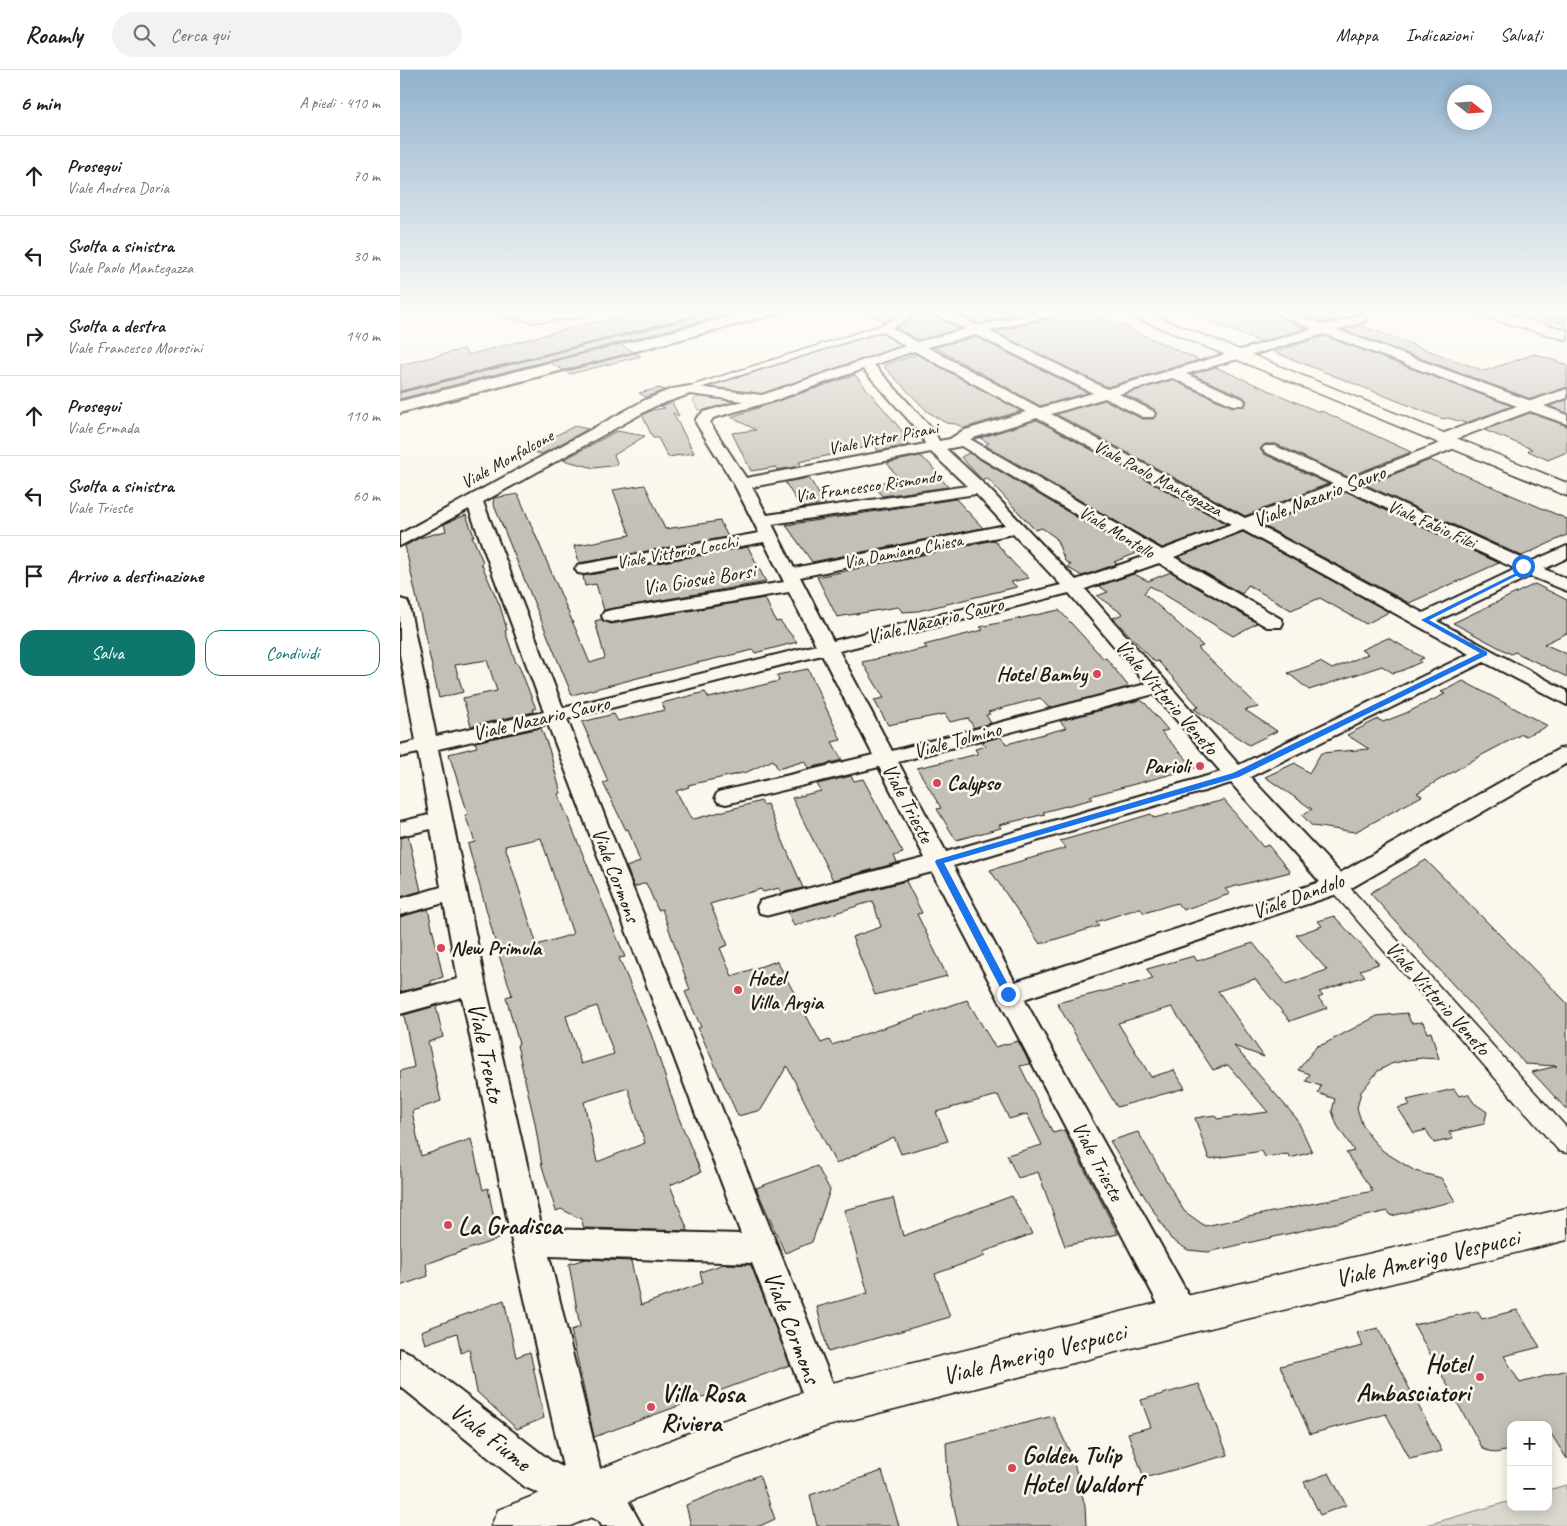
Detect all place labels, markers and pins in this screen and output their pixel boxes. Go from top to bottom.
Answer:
place label: Hotel Bamby [996,661,1089,688]
marker: Hotel Bamby [1091,668,1103,680]
place label: Parioli [1145,753,1193,779]
marker: Parioli [1194,760,1206,772]
place label: Calypso [947,770,1003,797]
marker: Calypso [931,777,943,789]
place label: New Primula [451,935,543,961]
marker: New Primula [435,942,447,954]
place label: Hotel Villa Argia [748,965,825,1015]
marker: Hotel Villa Argia [732,984,744,996]
place label: La Gradisca [458,1210,564,1242]
marker: La Gradisca [442,1219,454,1231]
place label: Hotel Ambasciatori [1356,1348,1475,1409]
marker: Hotel Ambasciatori [1474,1371,1486,1383]
place label: Villa Rosa Riviera [661,1378,747,1439]
marker: Villa Rosa Riviera [645,1401,657,1413]
place label: Golden Tulip Hotel Waldorf [1022,1439,1148,1500]
marker: Golden Tulip Hotel Waldorf [1006,1462,1018,1474]

